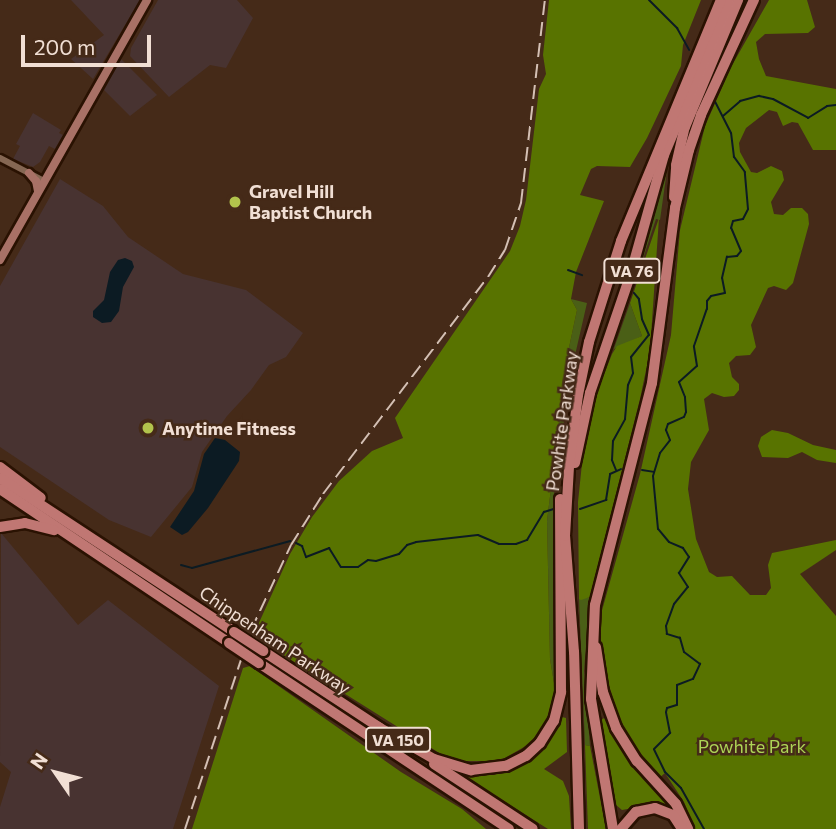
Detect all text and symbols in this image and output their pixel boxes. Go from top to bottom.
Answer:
scale bar [24,21,154,65]
text: 200 m [34,34,95,59]
place label: Gravel Hill Baptist Church [249,181,372,224]
marker: Gravel Hill Baptist Church [227,194,243,210]
road number: VA 76 [602,258,662,284]
street label: Powhite Parkway [541,350,583,492]
place label: Anytime Fitness [162,417,296,439]
marker: Anytime Fitness [140,420,156,436]
street label: Chippenham Parkway [195,581,355,699]
road number: VA 150 [365,727,431,752]
park label: Powhite Park [698,735,806,757]
north arrow [21,738,91,808]
text: N [25,748,52,773]

